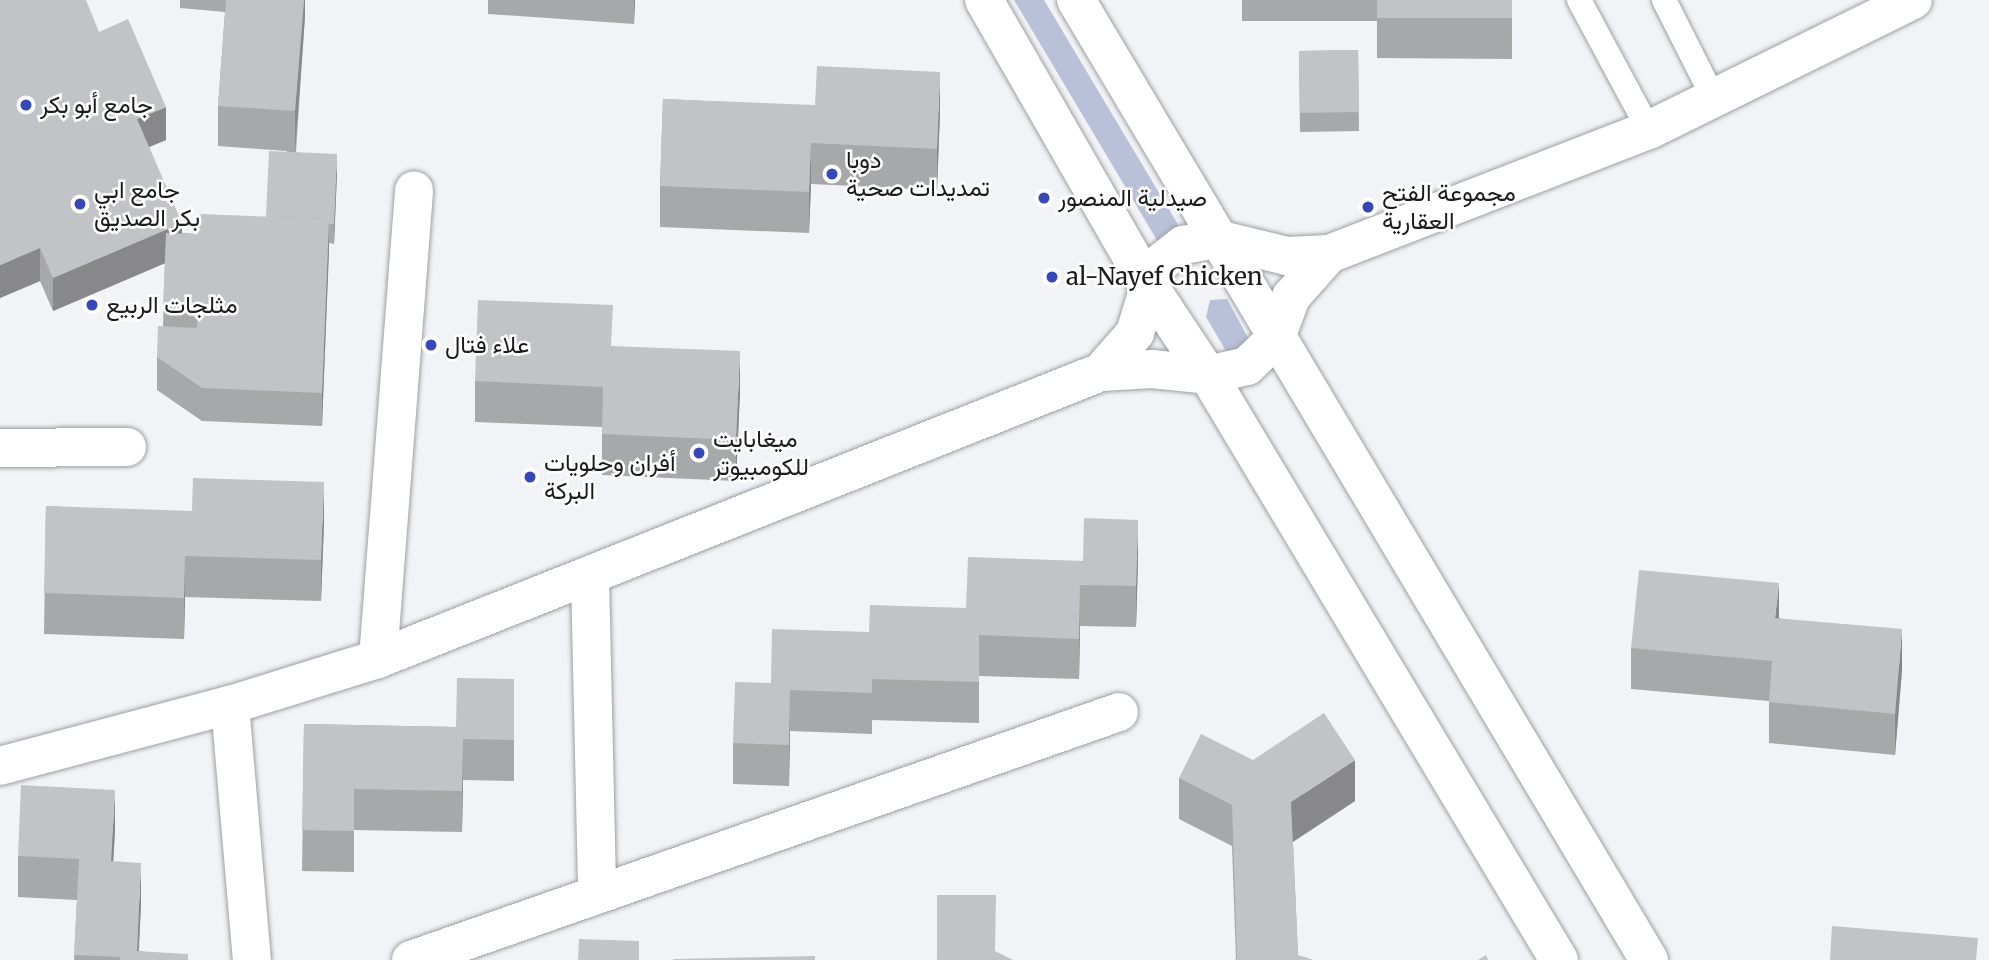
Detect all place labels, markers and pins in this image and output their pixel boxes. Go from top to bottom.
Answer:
place label: جامع أبو بكر [40,91,153,119]
marker: جامع أبو بكر [18,97,34,113]
place label: دوبا تمديدات صحية [846,146,990,202]
marker: دوبا تمديدات صحية [824,166,840,182]
place label: جامع ابي بكر الصديق [94,176,200,232]
place label: مجموعة الفتح العقارية [1382,179,1516,235]
place label: صيدلية المنصور [1058,184,1207,212]
marker: صيدلية المنصور [1036,190,1052,206]
marker: جامع ابي بكر الصديق [72,196,88,212]
marker: مجموعة الفتح العقارية [1360,199,1376,215]
place label: al-Nayef Chicken [1066,263,1263,291]
marker: al-Nayef Chicken [1044,269,1060,285]
place label: مثلجات الربيع [106,291,238,319]
marker: مثلجات الربيع [84,297,100,313]
place label: علاء فتال [445,331,529,359]
marker: علاء فتال [423,337,439,353]
place label: ميغابايت للكومبيوتر [713,425,809,481]
marker: ميغابايت للكومبيوتر [691,445,707,461]
place label: أفران وحلويات البركة [544,449,675,505]
marker: أفران وحلويات البركة [522,469,538,485]

